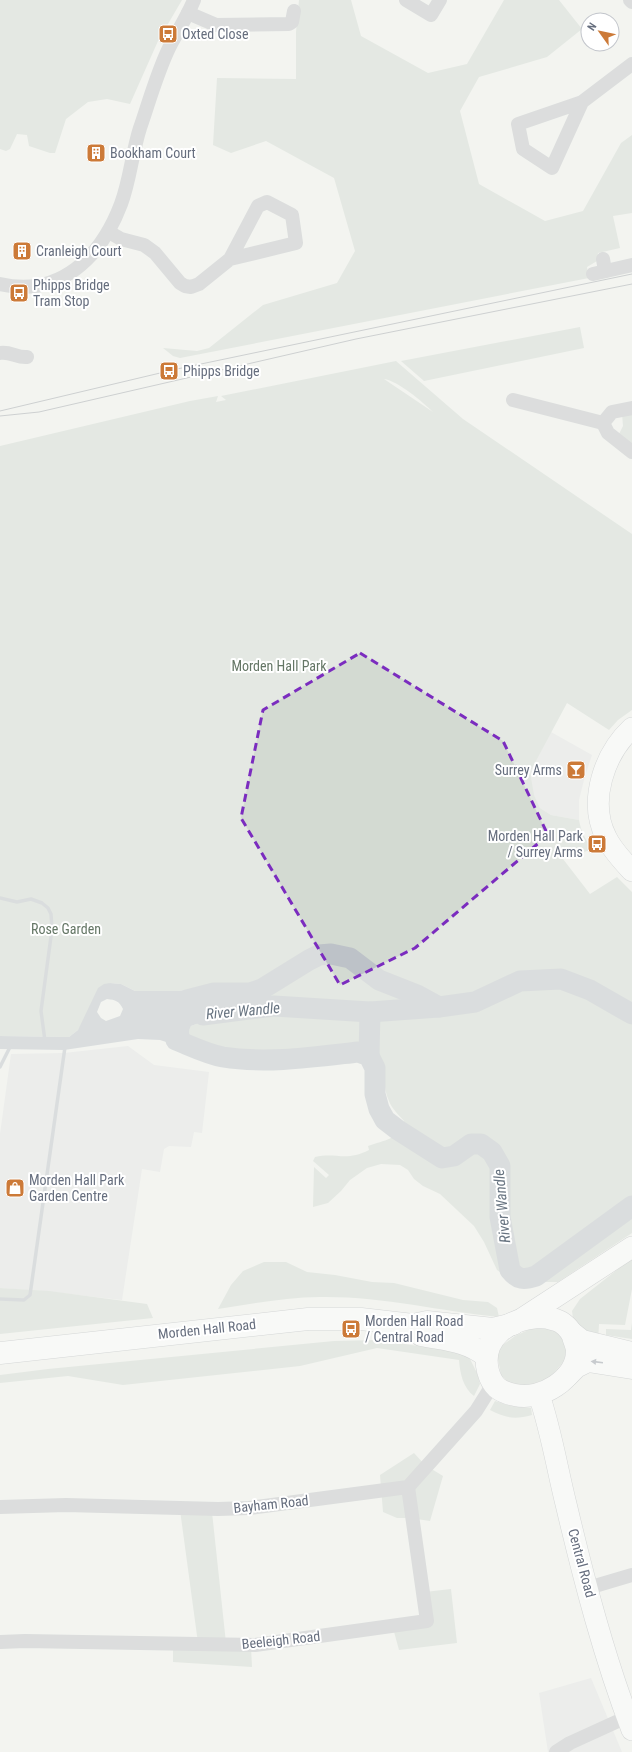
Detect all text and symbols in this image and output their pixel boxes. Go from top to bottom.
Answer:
north arrow [580,12,620,52]
text: N [585,20,599,33]
bus stop icon: Oxted Close [157,23,179,45]
place label: Oxted Close [182,26,249,42]
building icon: Bookham Court [85,142,107,164]
place label: Bookham Court [110,145,196,161]
building icon: Cranleigh Court [11,240,33,262]
place label: Cranleigh Court [36,243,122,259]
place label: Phipps Bridge Tram Stop [33,277,110,309]
bus stop icon: Phipps Bridge Tram Stop [8,282,30,304]
bus stop icon: Phipps Bridge [158,360,180,382]
place label: Phipps Bridge [183,363,260,379]
park label: Morden Hall Park [231,658,327,674]
bar icon: Surrey Arms [565,759,587,781]
place label: Surrey Arms [495,762,562,778]
place label: Morden Hall Park / Surrey Arms [488,828,584,860]
bus stop icon: Morden Hall Park / Surrey Arms [586,833,608,855]
park label: Rose Garden [31,921,101,937]
water label: River Wandle [205,999,281,1023]
water label: River Wandle [490,1168,514,1244]
place label: Morden Hall Park Garden Centre [29,1172,125,1204]
shop icon: Morden Hall Park Garden Centre [4,1177,26,1199]
place label: Morden Hall Road / Central Road [365,1313,463,1345]
street label: Morden Hall Road [157,1316,257,1342]
bus stop icon: Morden Hall Road / Central Road [340,1318,362,1340]
one-way arrow [591,1359,603,1365]
street label: Bayham Road [233,1492,309,1516]
street label: Central Road [565,1527,599,1599]
street label: Beeleigh Road [241,1628,321,1652]

